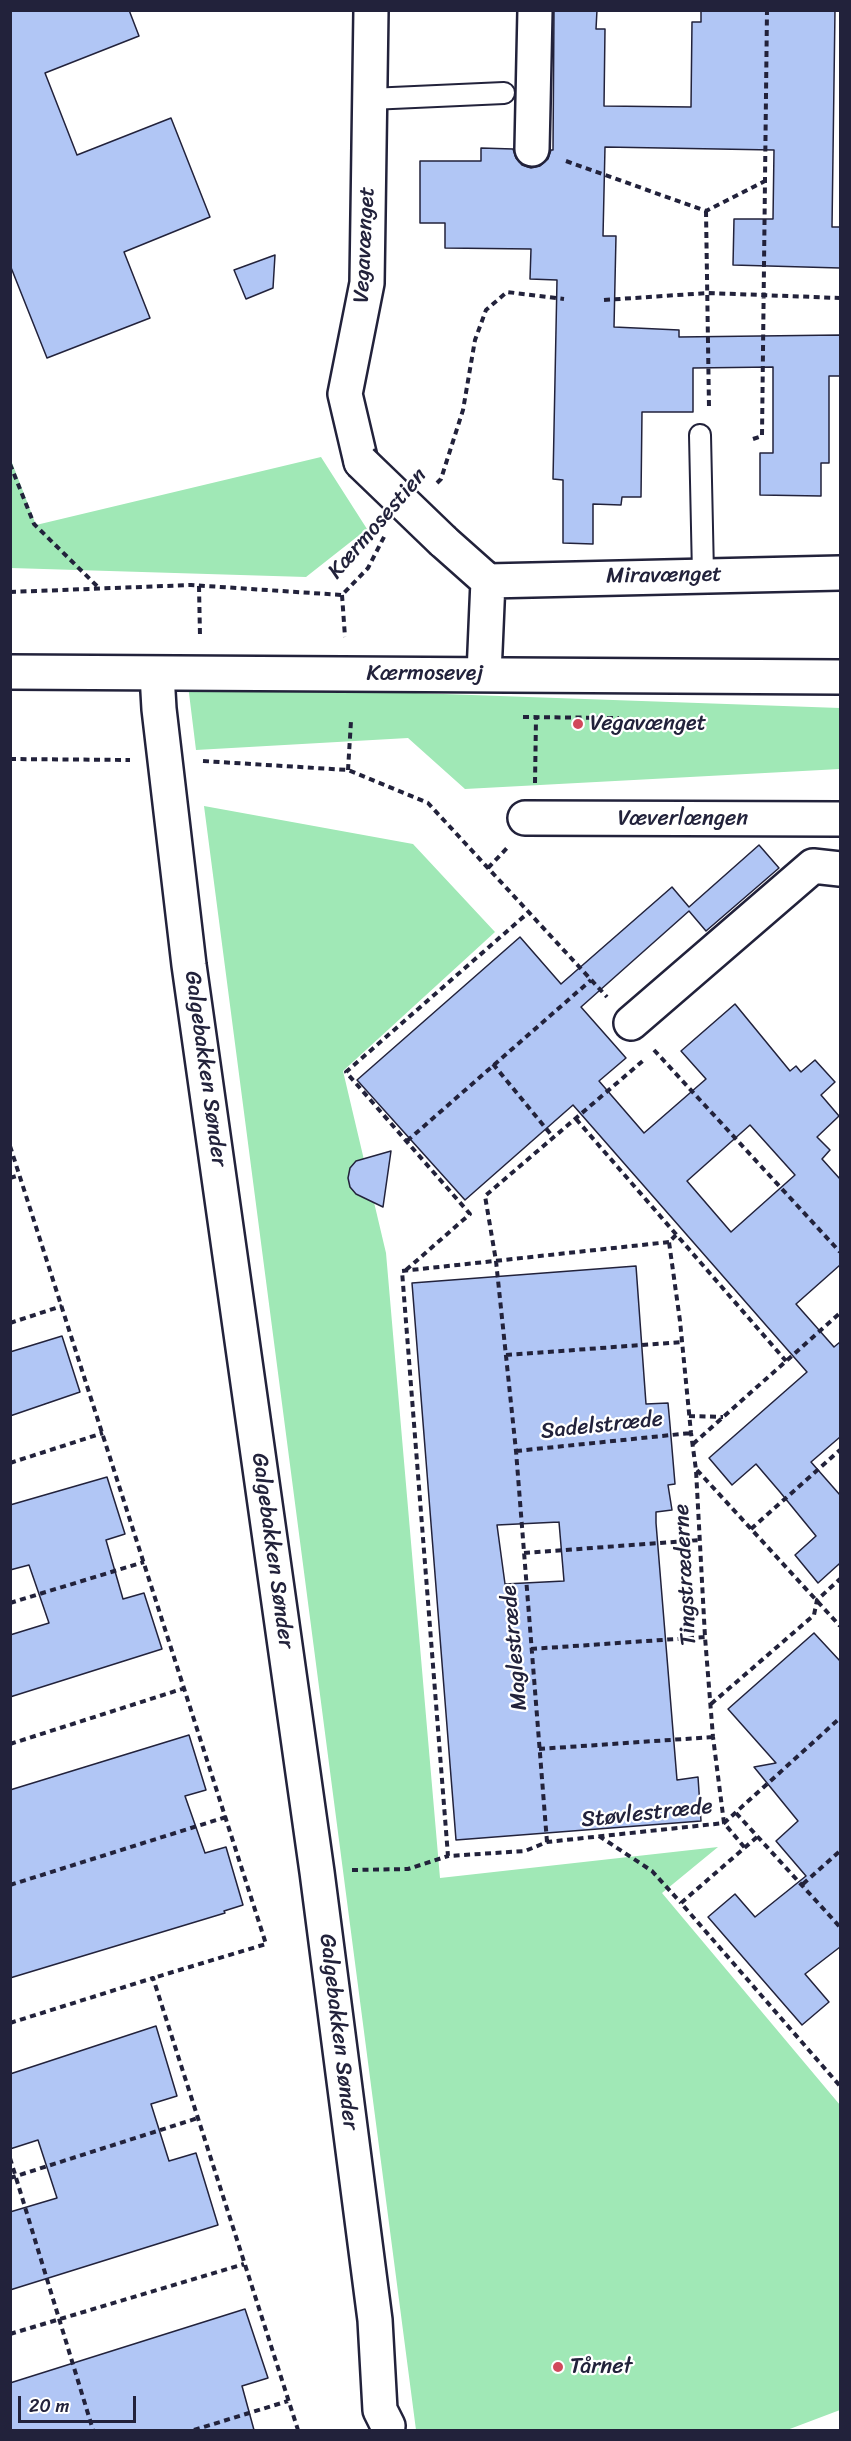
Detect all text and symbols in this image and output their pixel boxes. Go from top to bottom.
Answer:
street label: Vegavænget [349,186,381,304]
street label: Kærmosestien [323,463,433,585]
street label: Miravænget [606,562,722,590]
street label: Kærmosevej [367,661,483,687]
place label: Vegavænget [590,711,706,737]
marker: Vegavænget [571,717,585,731]
street label: Væverlængen [618,806,748,832]
street label: Galgebakken Sønder [178,969,232,1169]
street label: Sadelstræde [540,1406,664,1446]
street label: Galgebakken Sønder [245,1451,299,1651]
street label: Tingstræderne [669,1503,703,1647]
street label: Maglestræde [496,1584,534,1712]
street label: Støvlestræde [580,1794,714,1834]
street label: Galgebakken Sønder [313,1932,363,2132]
place label: Tårnet [570,2354,632,2380]
marker: Tårnet [551,2360,565,2374]
scale bar [21,2384,140,2422]
text: 20 m [29,2390,69,2422]

